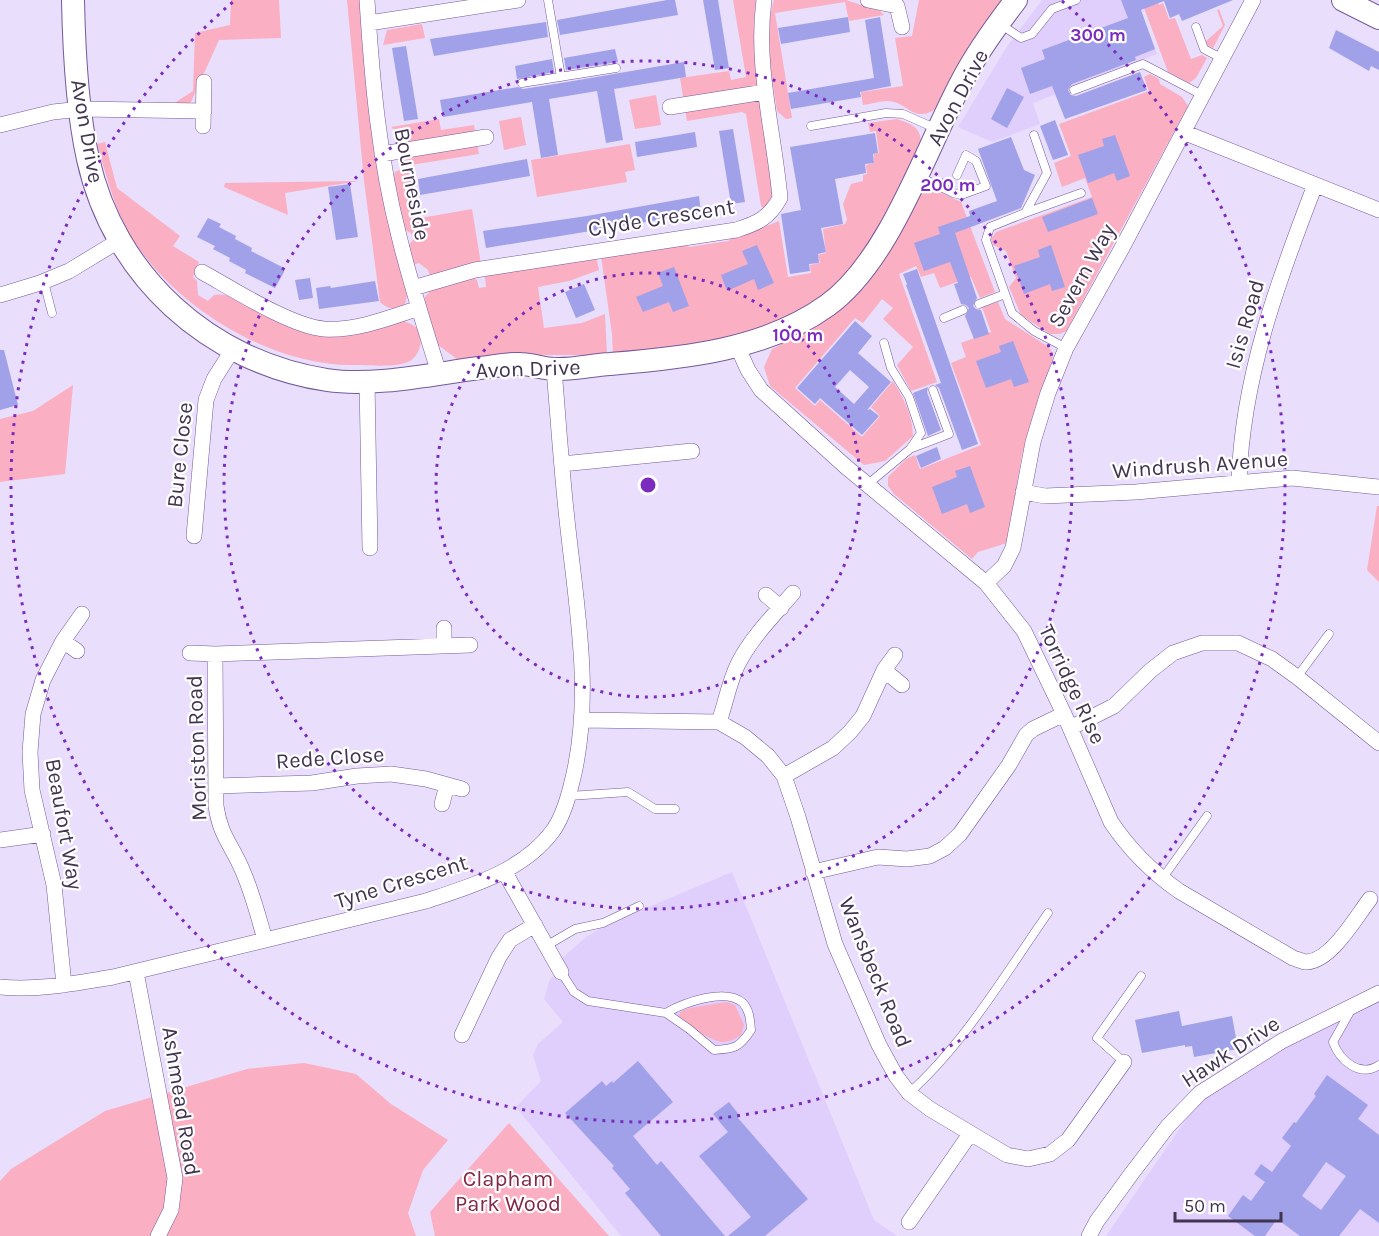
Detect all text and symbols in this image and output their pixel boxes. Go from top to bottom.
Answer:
text: 300 m [1070,24,1126,46]
street label: Avon Drive [922,45,994,150]
street label: Avon Drive [65,77,109,185]
street label: Bourneside [388,126,436,243]
text: 200 m [920,174,976,196]
street label: Clyde Crescent [586,194,736,242]
street label: Severn Way [1043,219,1121,332]
street label: Isis Road [1220,277,1270,372]
text: 100 m [773,324,823,346]
street label: Avon Drive [475,354,581,384]
street label: Bure Close [162,401,198,509]
street label: Windrush Avenue [1111,446,1289,484]
centre of rings [638,475,658,495]
street label: Torridge Rise [1033,621,1111,748]
street label: Moriston Road [181,674,213,821]
street label: Rede Close [275,741,385,775]
street label: Beaufort Way [40,757,88,892]
street label: Tyne Crescent [332,849,471,915]
street label: Wansbeck Road [833,893,917,1051]
street label: Hawk Drive [1177,1010,1284,1093]
street label: Ashmead Road [156,1025,206,1177]
park label: Clapham Park Wood [455,1166,561,1217]
scale bar [1175,1185,1282,1223]
text: 50 m [1184,1195,1226,1217]

